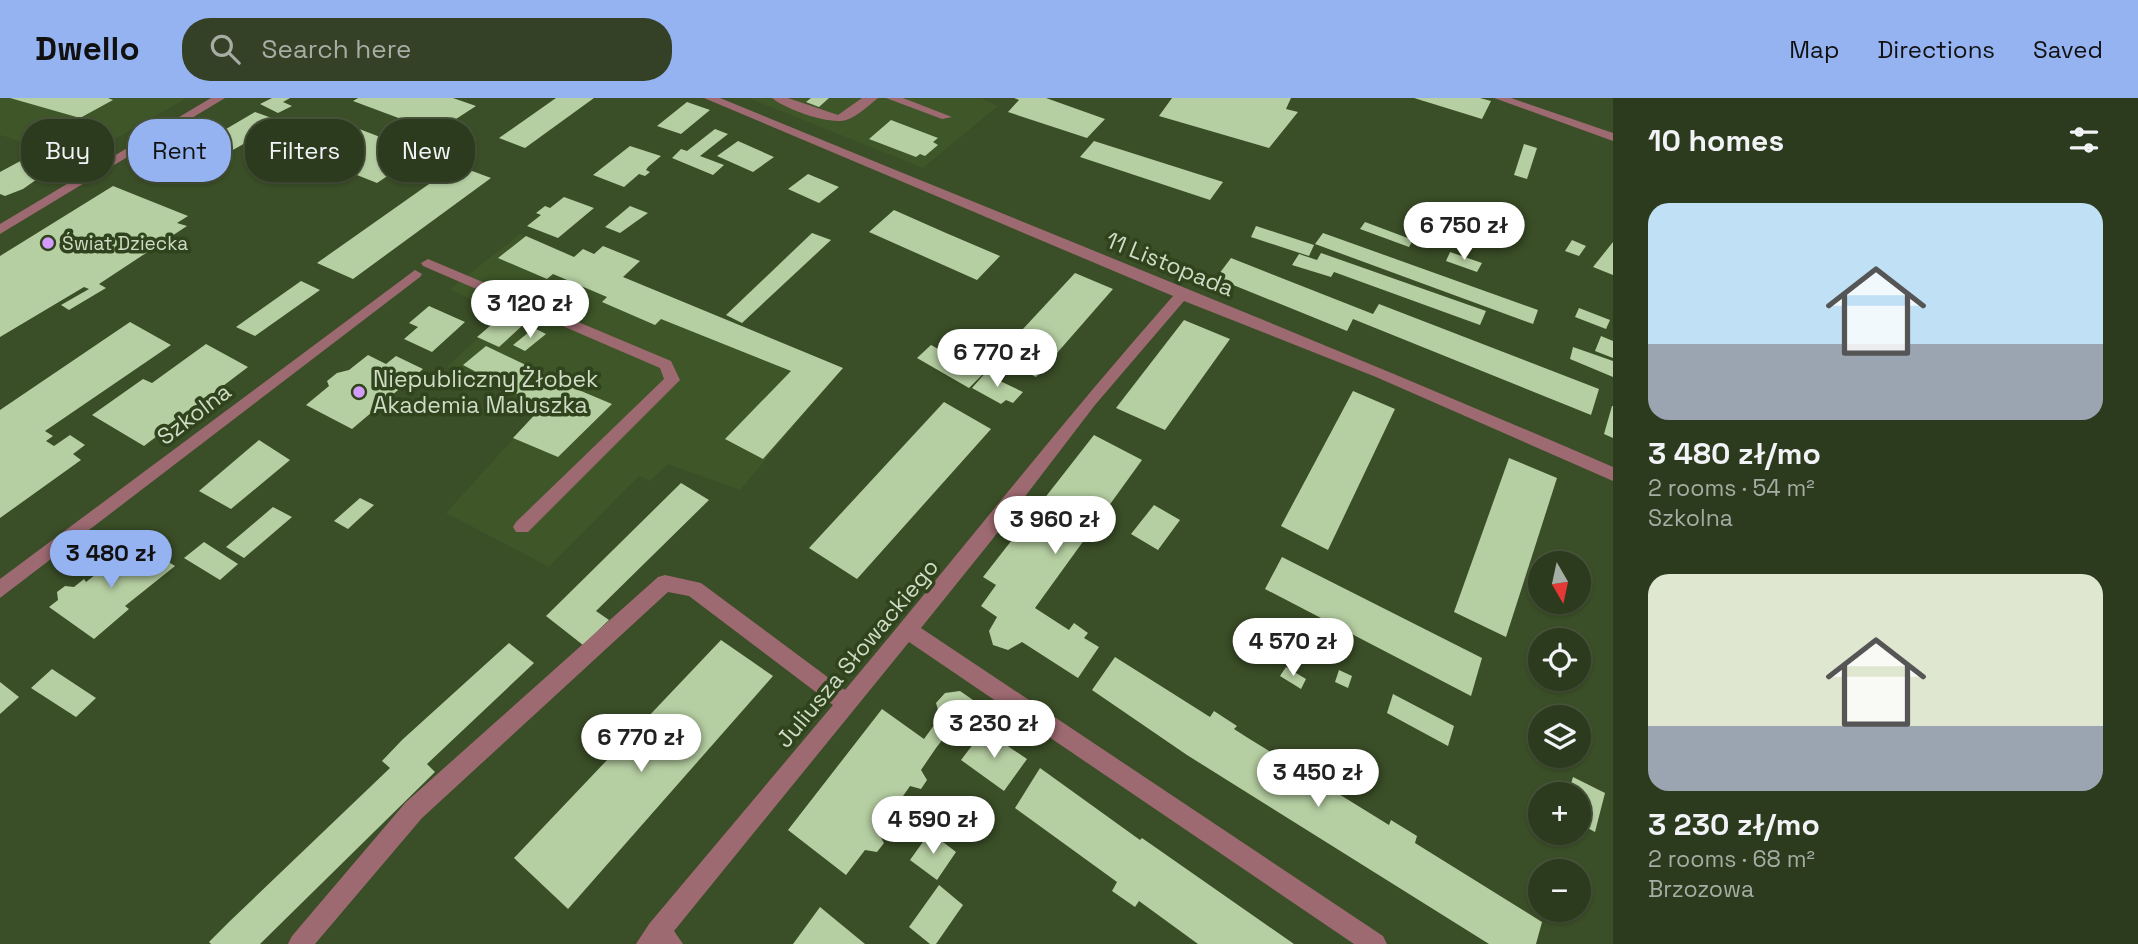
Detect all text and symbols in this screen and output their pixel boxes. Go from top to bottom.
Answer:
search box [182,18,672,81]
text: Dwello [35,28,140,70]
icon: search [206,30,244,68]
text: Search here [262,32,411,66]
text: Map [1789,34,1839,65]
text: Directions [1877,34,1995,65]
text: Saved [2033,34,2103,65]
chip: Buy [21,119,114,182]
chip: Rent [128,119,231,182]
chip: Filters [245,119,364,182]
chip: New [378,119,475,182]
text: 10 homes [1648,121,1784,160]
icon: filters [2065,121,2103,159]
pin: 6 750 zł [1392,202,1536,262]
text: 6 750 zł [1420,210,1508,240]
street label: 11 Listopada [1102,225,1238,303]
place label: Świat Dziecka [62,231,188,256]
marker: Świat Dziecka [40,235,56,251]
icon: home [1813,248,1939,374]
pin: 3 120 zł [458,280,602,340]
text: 3 120 zł [487,288,573,318]
pin: 6 770 zł [925,330,1069,389]
text: 6 770 zł [953,337,1041,367]
place label: Niepubliczny Żłobek Akademia Maluszka [373,364,599,420]
street label: Szkolna [151,376,237,452]
marker: Niepubliczny Żłobek Akademia Maluszka [351,384,367,400]
text: 3 480 zł/mo [1648,434,1821,473]
text: 2 rooms · 54 m² [1648,473,1815,503]
pin: 3 960 zł [983,496,1127,556]
text: Szkolna [1648,503,1733,533]
text: 3 960 zł [1010,504,1100,534]
pin: 3 480 zł [39,531,183,590]
text: 3 480 zł [66,538,156,568]
north arrow [1528,551,1591,614]
map controls [1528,551,1591,922]
street label: Juliusza Słowackiego [769,552,945,754]
pin: 4 570 zł [1221,618,1365,678]
icon: home [1813,619,1939,745]
text: 4 570 zł [1249,626,1337,656]
button: locate [1528,628,1591,691]
pin: 3 230 zł [922,700,1066,760]
button: layers [1528,705,1591,768]
text: 3 230 zł [949,708,1039,738]
pin: 6 770 zł [569,714,713,774]
text: 6 770 zł [597,722,685,752]
pin: 3 450 zł [1246,750,1390,809]
text: 3 450 zł [1273,757,1363,787]
button: + [1528,782,1591,845]
pin: 4 590 zł [861,796,1005,856]
text: 4 590 zł [888,804,978,834]
text: 3 230 zł/mo [1648,805,1820,844]
text: 2 rooms · 68 m² [1648,844,1815,874]
button: − [1528,859,1591,922]
text: Brzozowa [1648,874,1754,904]

